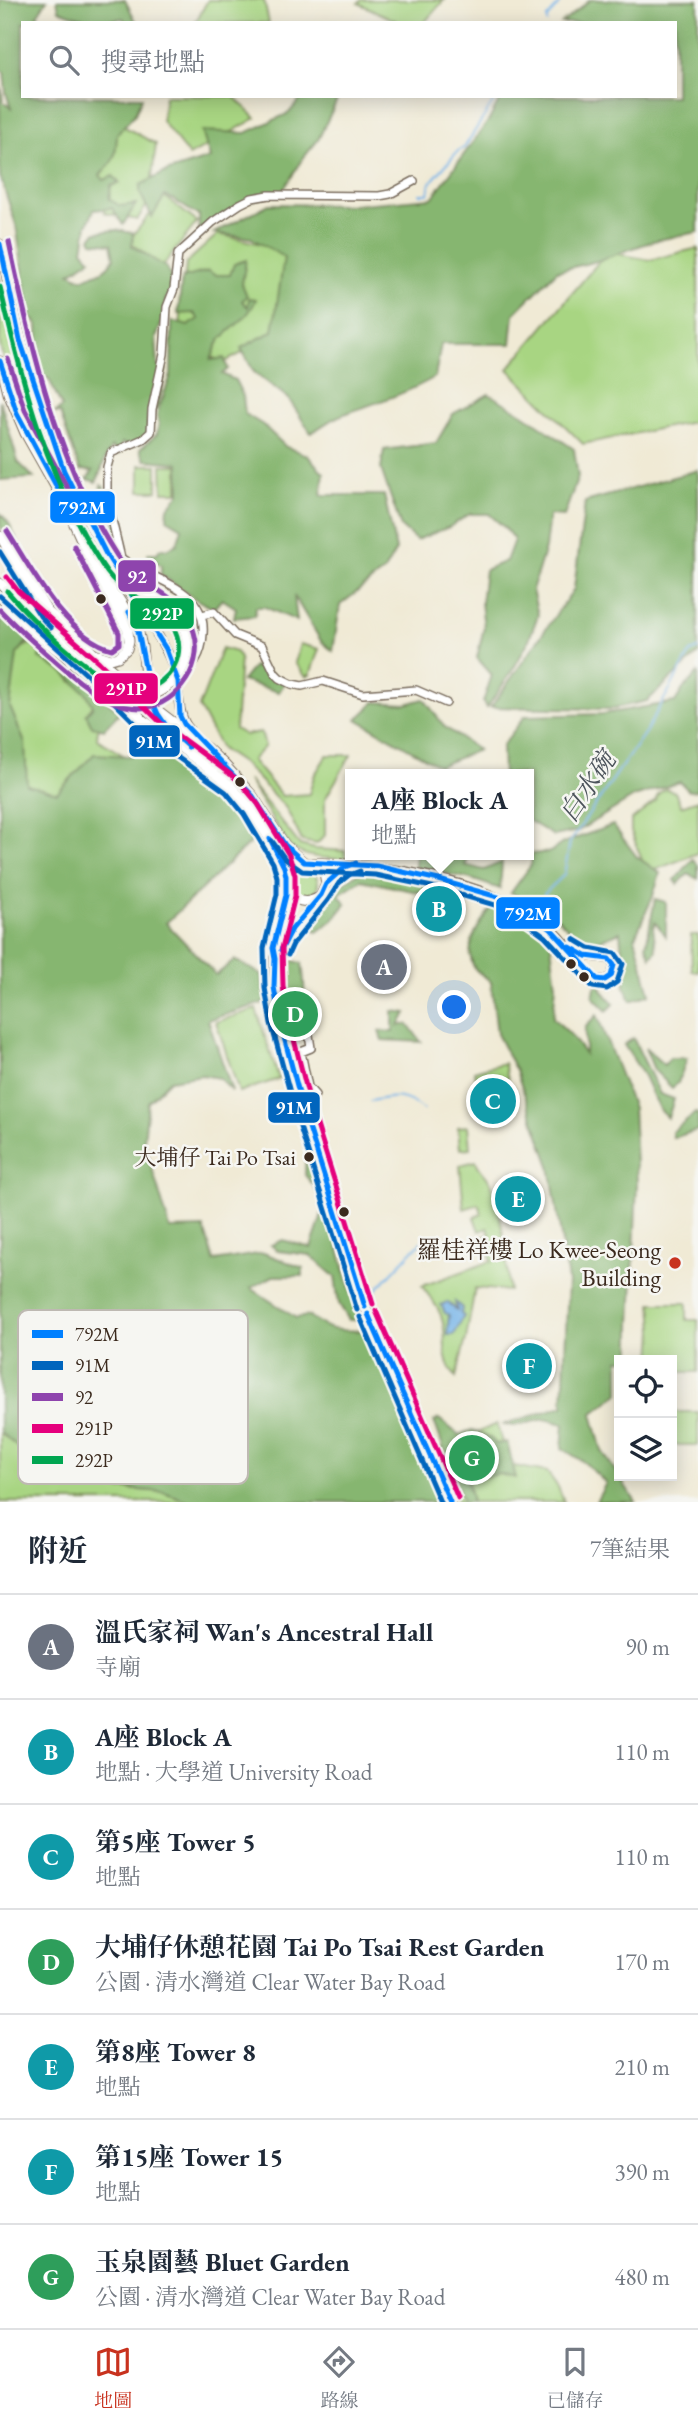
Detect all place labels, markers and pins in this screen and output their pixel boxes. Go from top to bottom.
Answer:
unlabelled marker [94,592,108,606]
unlabelled marker [233,775,247,789]
pin: B [416,883,462,935]
pin: A [361,941,407,993]
unlabelled marker [564,957,578,971]
unlabelled marker [577,970,591,984]
pin: D [272,988,318,1040]
pin: C [470,1075,516,1127]
place label: 大埔仔 Tai Po Tsai [134,1143,296,1172]
marker: 大埔仔 Tai Po Tsai [302,1150,316,1164]
pin: E [495,1173,541,1225]
unlabelled marker [337,1205,351,1219]
place label: 羅桂祥樓 Lo Kwee-Seong Building [417,1234,662,1293]
marker: 羅桂祥樓 Lo Kwee-Seong Building [667,1255,683,1271]
pin: F [506,1340,552,1392]
pin: G [449,1432,495,1484]

